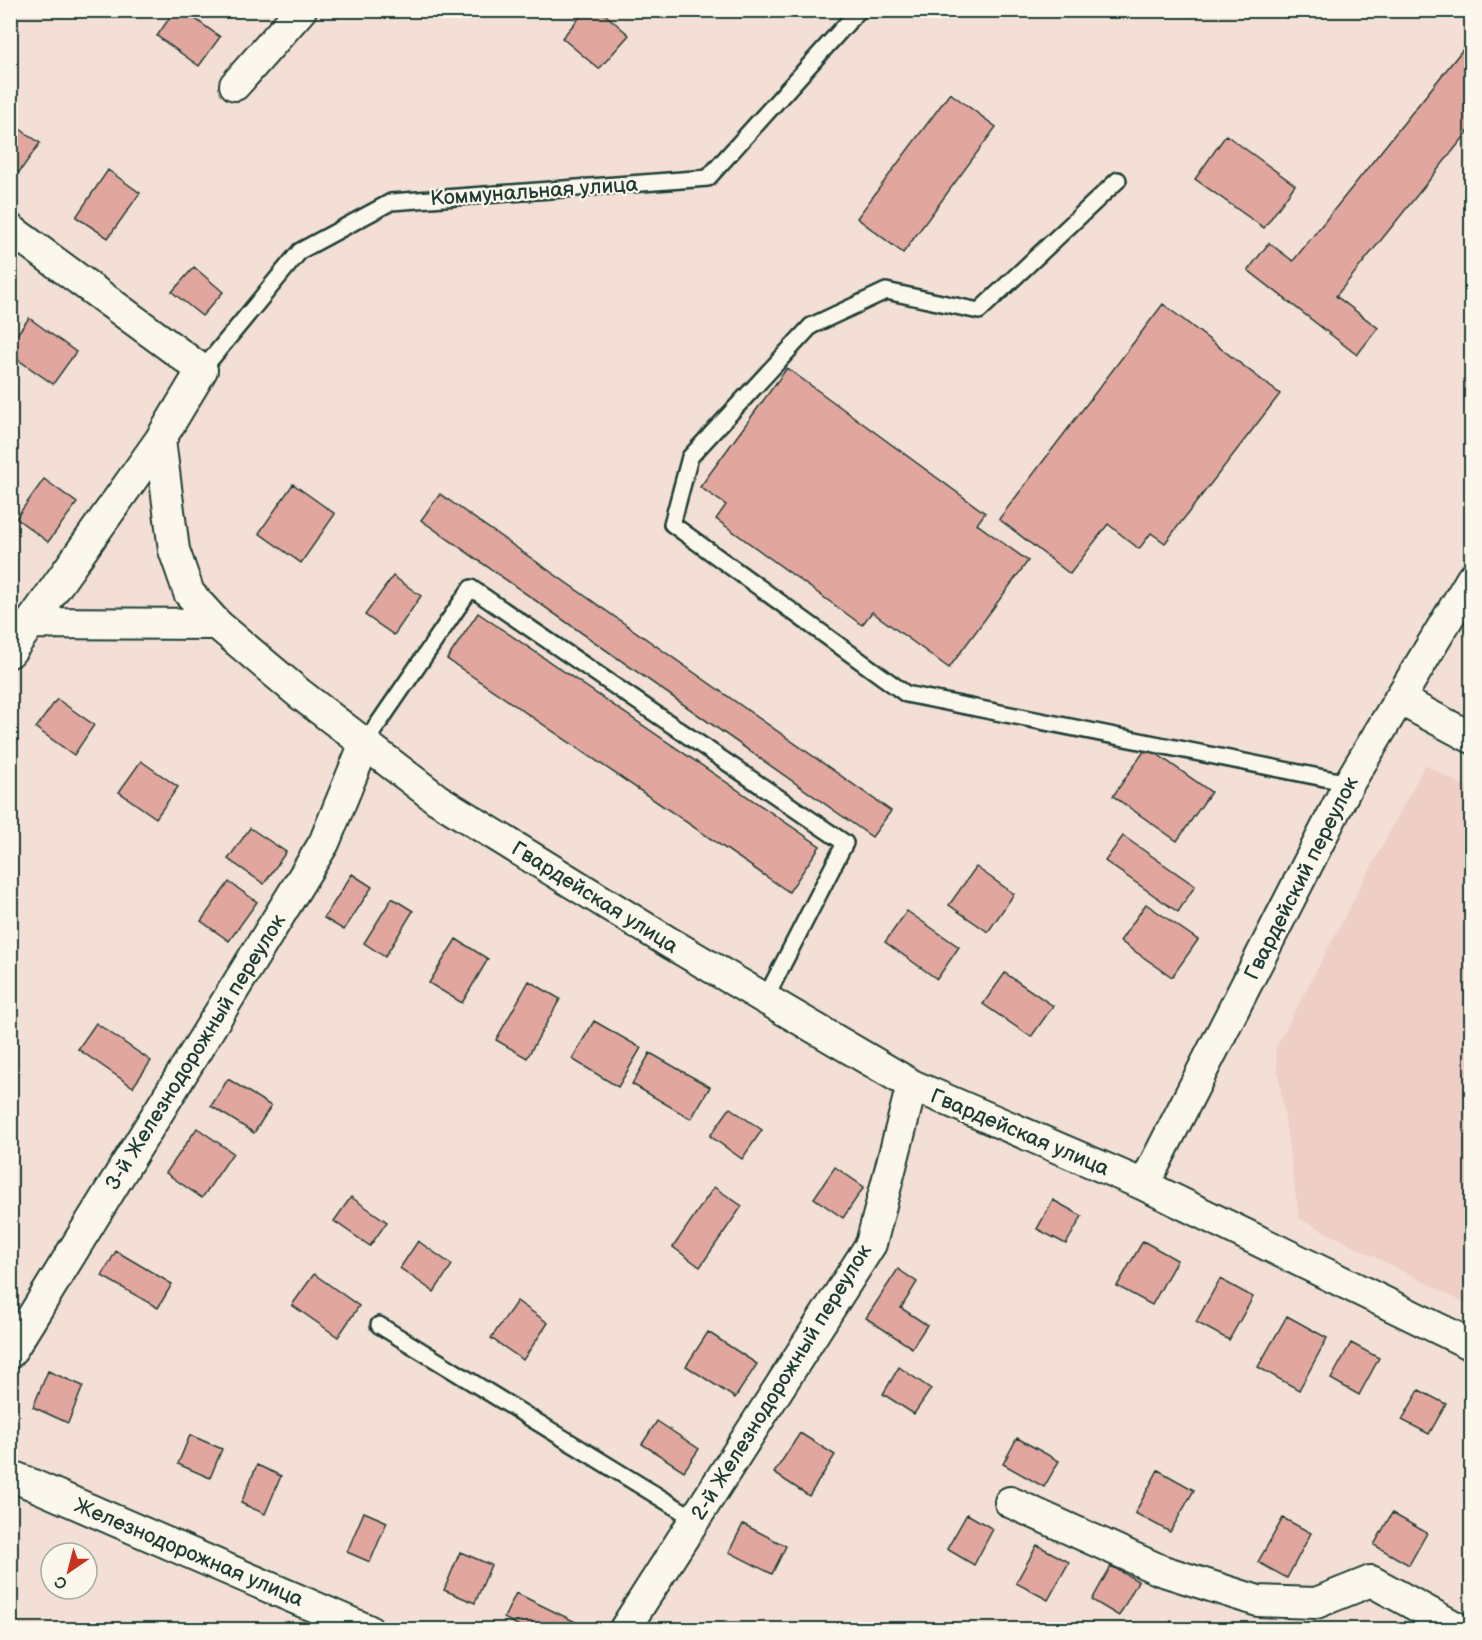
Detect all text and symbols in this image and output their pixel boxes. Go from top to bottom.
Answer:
street label: Коммунальная улица [429,172,639,211]
street label: Гвардейский переулок [1239,772,1364,984]
street label: Гвардейская улица [507,836,683,959]
street label: 3-й Железнодорожный переулок [100,910,291,1195]
street label: Гвардейская улица [927,1084,1113,1182]
street label: 2-й Железнодорожный переулок [686,1240,877,1525]
street label: Железнодорожная улица [70,1493,308,1612]
north arrow [39,1541,99,1601]
text: С [51,1571,71,1593]

